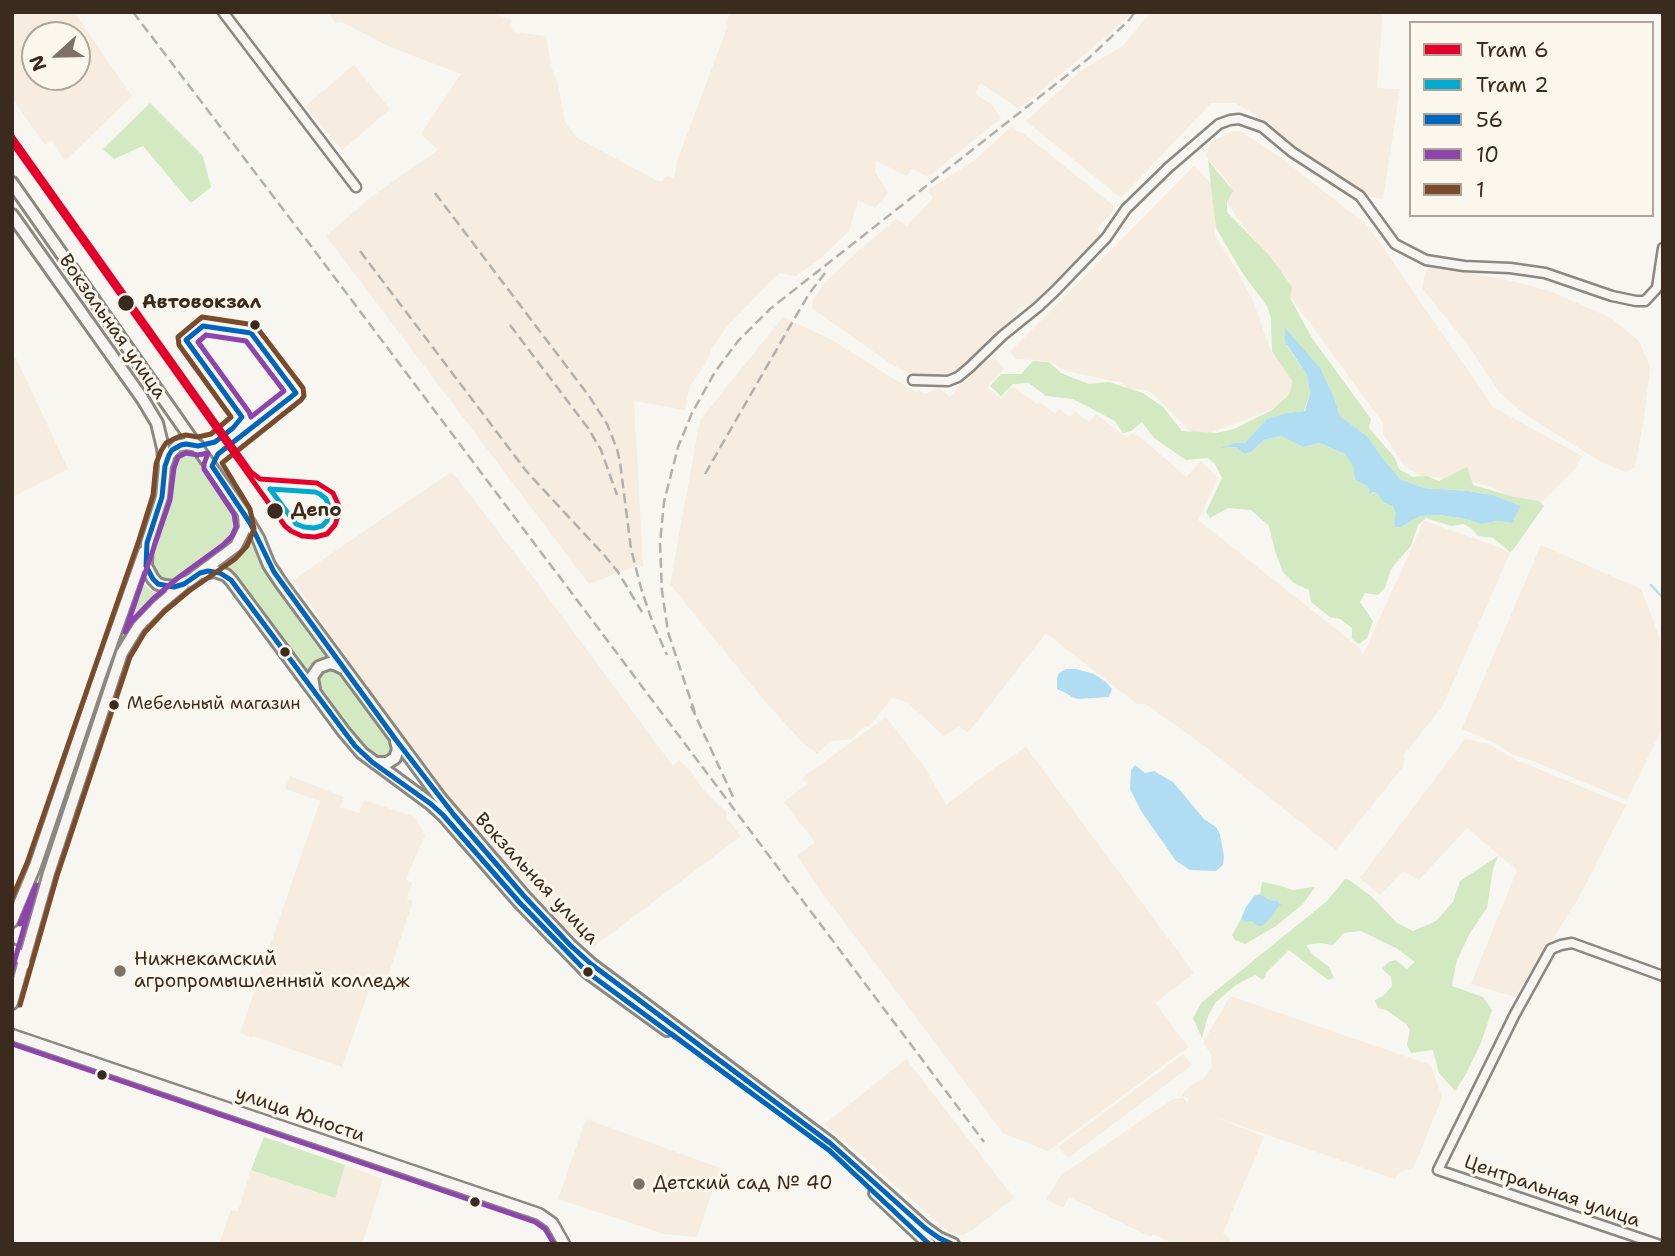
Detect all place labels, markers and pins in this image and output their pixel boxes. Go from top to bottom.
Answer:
place label: Автовокзал [142,292,261,314]
marker: Автовокзал [116,293,136,313]
unlabelled marker [248,318,262,332]
place label: Депо [291,500,342,522]
marker: Депо [265,501,285,521]
unlabelled marker [278,645,292,659]
place label: Мебельный магазин [127,695,301,715]
marker: Мебельный магазин [107,698,121,712]
place label: Нижнекамский агропромышленный колледж [134,949,410,993]
marker: Нижнекамский агропромышленный колледж [112,963,128,979]
unlabelled marker [581,965,595,979]
unlabelled marker [95,1068,109,1082]
place label: Детский сад № 40 [653,1173,832,1195]
marker: Детский сад № 40 [631,1176,647,1192]
unlabelled marker [468,1195,482,1209]

